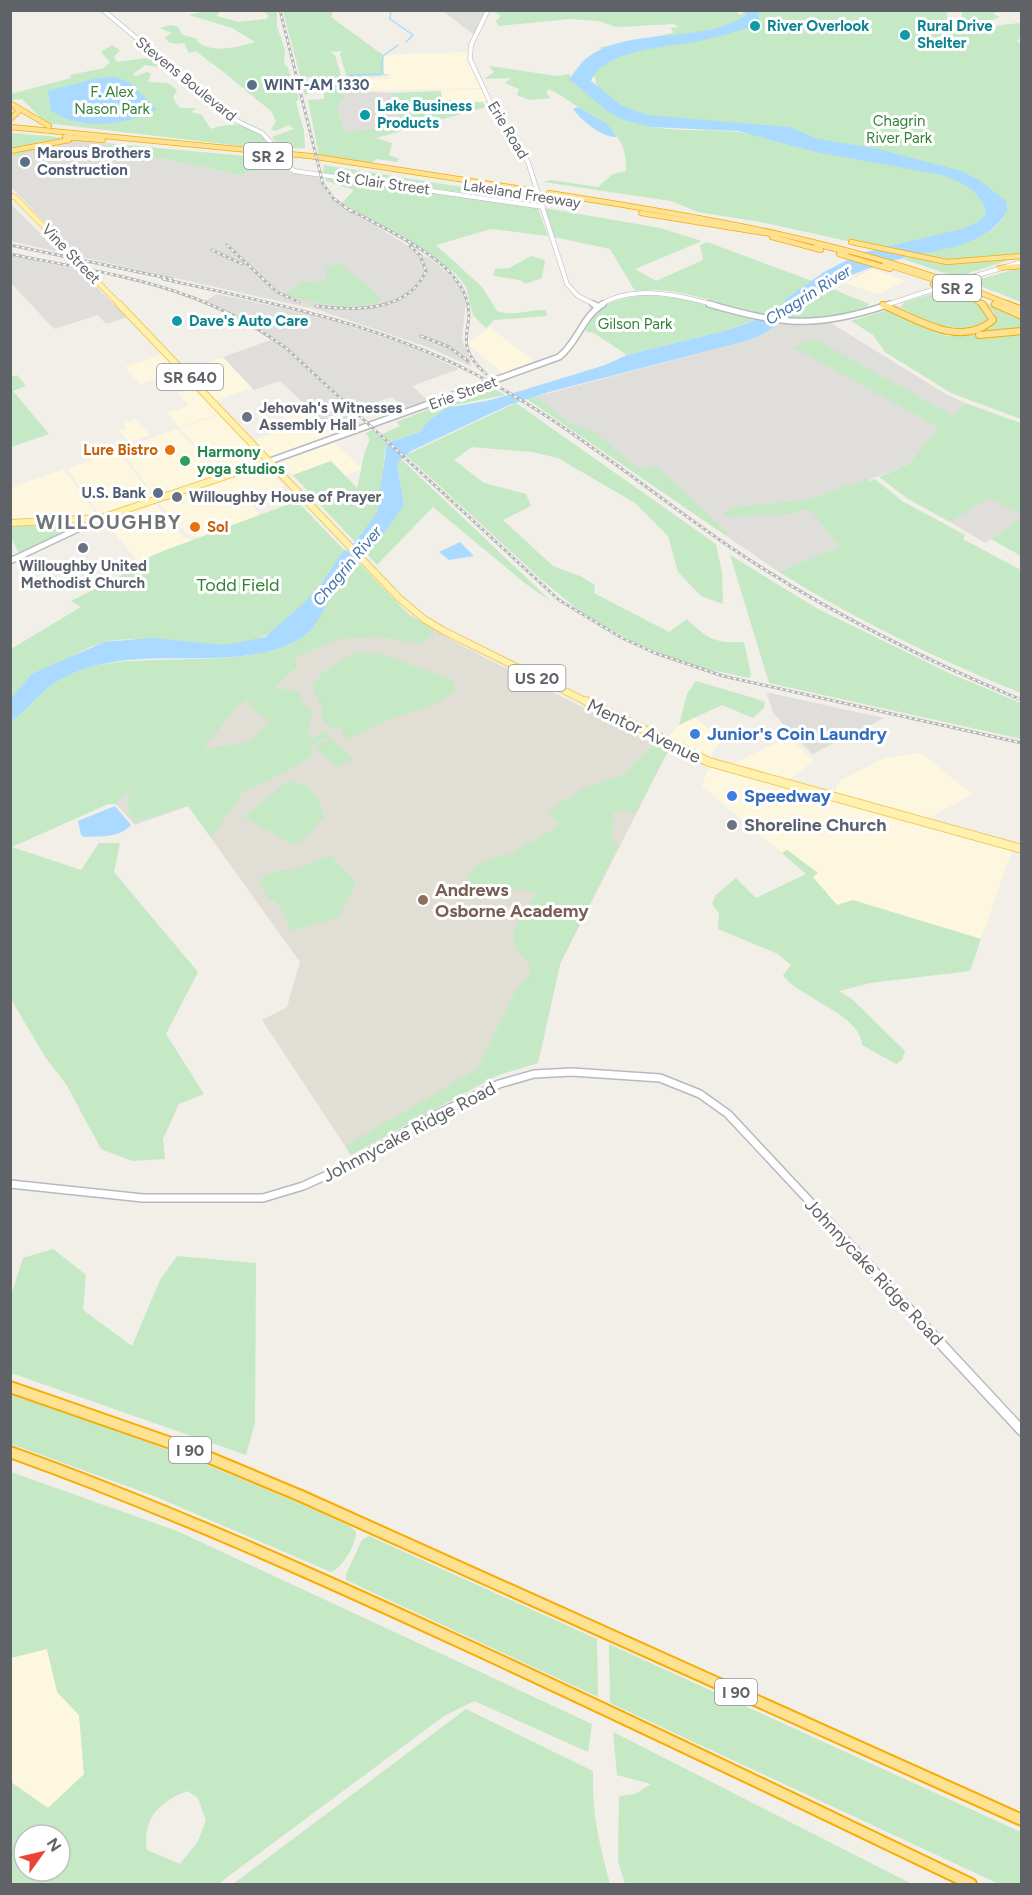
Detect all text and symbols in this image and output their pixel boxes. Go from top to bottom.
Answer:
place label: River Overlook [767,17,869,35]
place label: Rural Drive Shelter [917,17,993,52]
marker: River Overlook [748,19,762,33]
marker: Rural Drive Shelter [898,28,912,42]
street label: Stevens Boulevard [132,33,240,125]
place label: WINT-AM 1330 [264,76,370,94]
marker: WINT-AM 1330 [245,78,259,92]
park label: F. Alex Nason Park [74,83,150,118]
place label: Lake Business Products [377,97,472,132]
street label: Erie Road [484,98,532,162]
marker: Lake Business Products [358,108,372,122]
park label: Chagrin River Park [866,112,933,147]
road number: SR 2 [244,143,292,169]
place label: Marous Brothers Construction [37,144,150,179]
marker: Marous Brothers Construction [18,155,32,169]
street label: St Clair Street [335,168,431,199]
street label: Lakeland Freeway [462,176,582,212]
street label: Vine Street [38,220,104,288]
water label: Chagrin River [762,261,855,329]
road number: SR 2 [933,275,981,301]
place label: Dave's Auto Care [189,312,309,330]
marker: Dave's Auto Care [170,314,184,328]
park label: Gilson Park [598,315,673,333]
road number: SR 640 [157,364,223,390]
street label: Erie Street [426,372,500,414]
place label: Jehovah's Witnesses Assembly Hall [259,399,402,434]
marker: Jehovah's Witnesses Assembly Hall [240,410,254,424]
place label: Lure Bistro [83,441,158,459]
marker: Lure Bistro [163,443,177,457]
place label: Harmony yoga studios [197,443,285,478]
marker: Harmony yoga studios [178,454,192,468]
place label: U.S. Bank [82,484,146,502]
marker: U.S. Bank [151,486,165,500]
place label: Willoughby House of Prayer [189,488,381,506]
marker: Willoughby House of Prayer [170,490,184,504]
district label: WILLOUGHBY [36,510,182,534]
place label: Sol [207,518,229,536]
marker: Sol [188,520,202,534]
water label: Chagrin River [308,522,386,609]
marker: Willoughby United Methodist Church [76,541,90,555]
place label: Willoughby United Methodist Church [19,557,147,592]
park label: Todd Field [196,574,280,596]
road number: US 20 [508,665,566,691]
street label: Mentor Avenue [584,694,705,768]
place label: Junior's Coin Laundry [707,723,887,745]
marker: Junior's Coin Laundry [688,727,702,741]
place label: Speedway [744,785,831,807]
marker: Speedway [725,789,739,803]
place label: Shoreline Church [744,814,887,836]
marker: Shoreline Church [725,818,739,832]
place label: Andrews Osborne Academy [435,879,589,922]
marker: Andrews Osborne Academy [416,893,430,907]
street label: Johnnycake Ridge Road [319,1077,499,1187]
street label: Johnnycake Ridge Road [800,1194,948,1350]
road number: I 90 [169,1437,211,1463]
road number: I 90 [715,1679,757,1705]
north arrow [12,1823,72,1883]
text: N [43,1834,65,1855]

